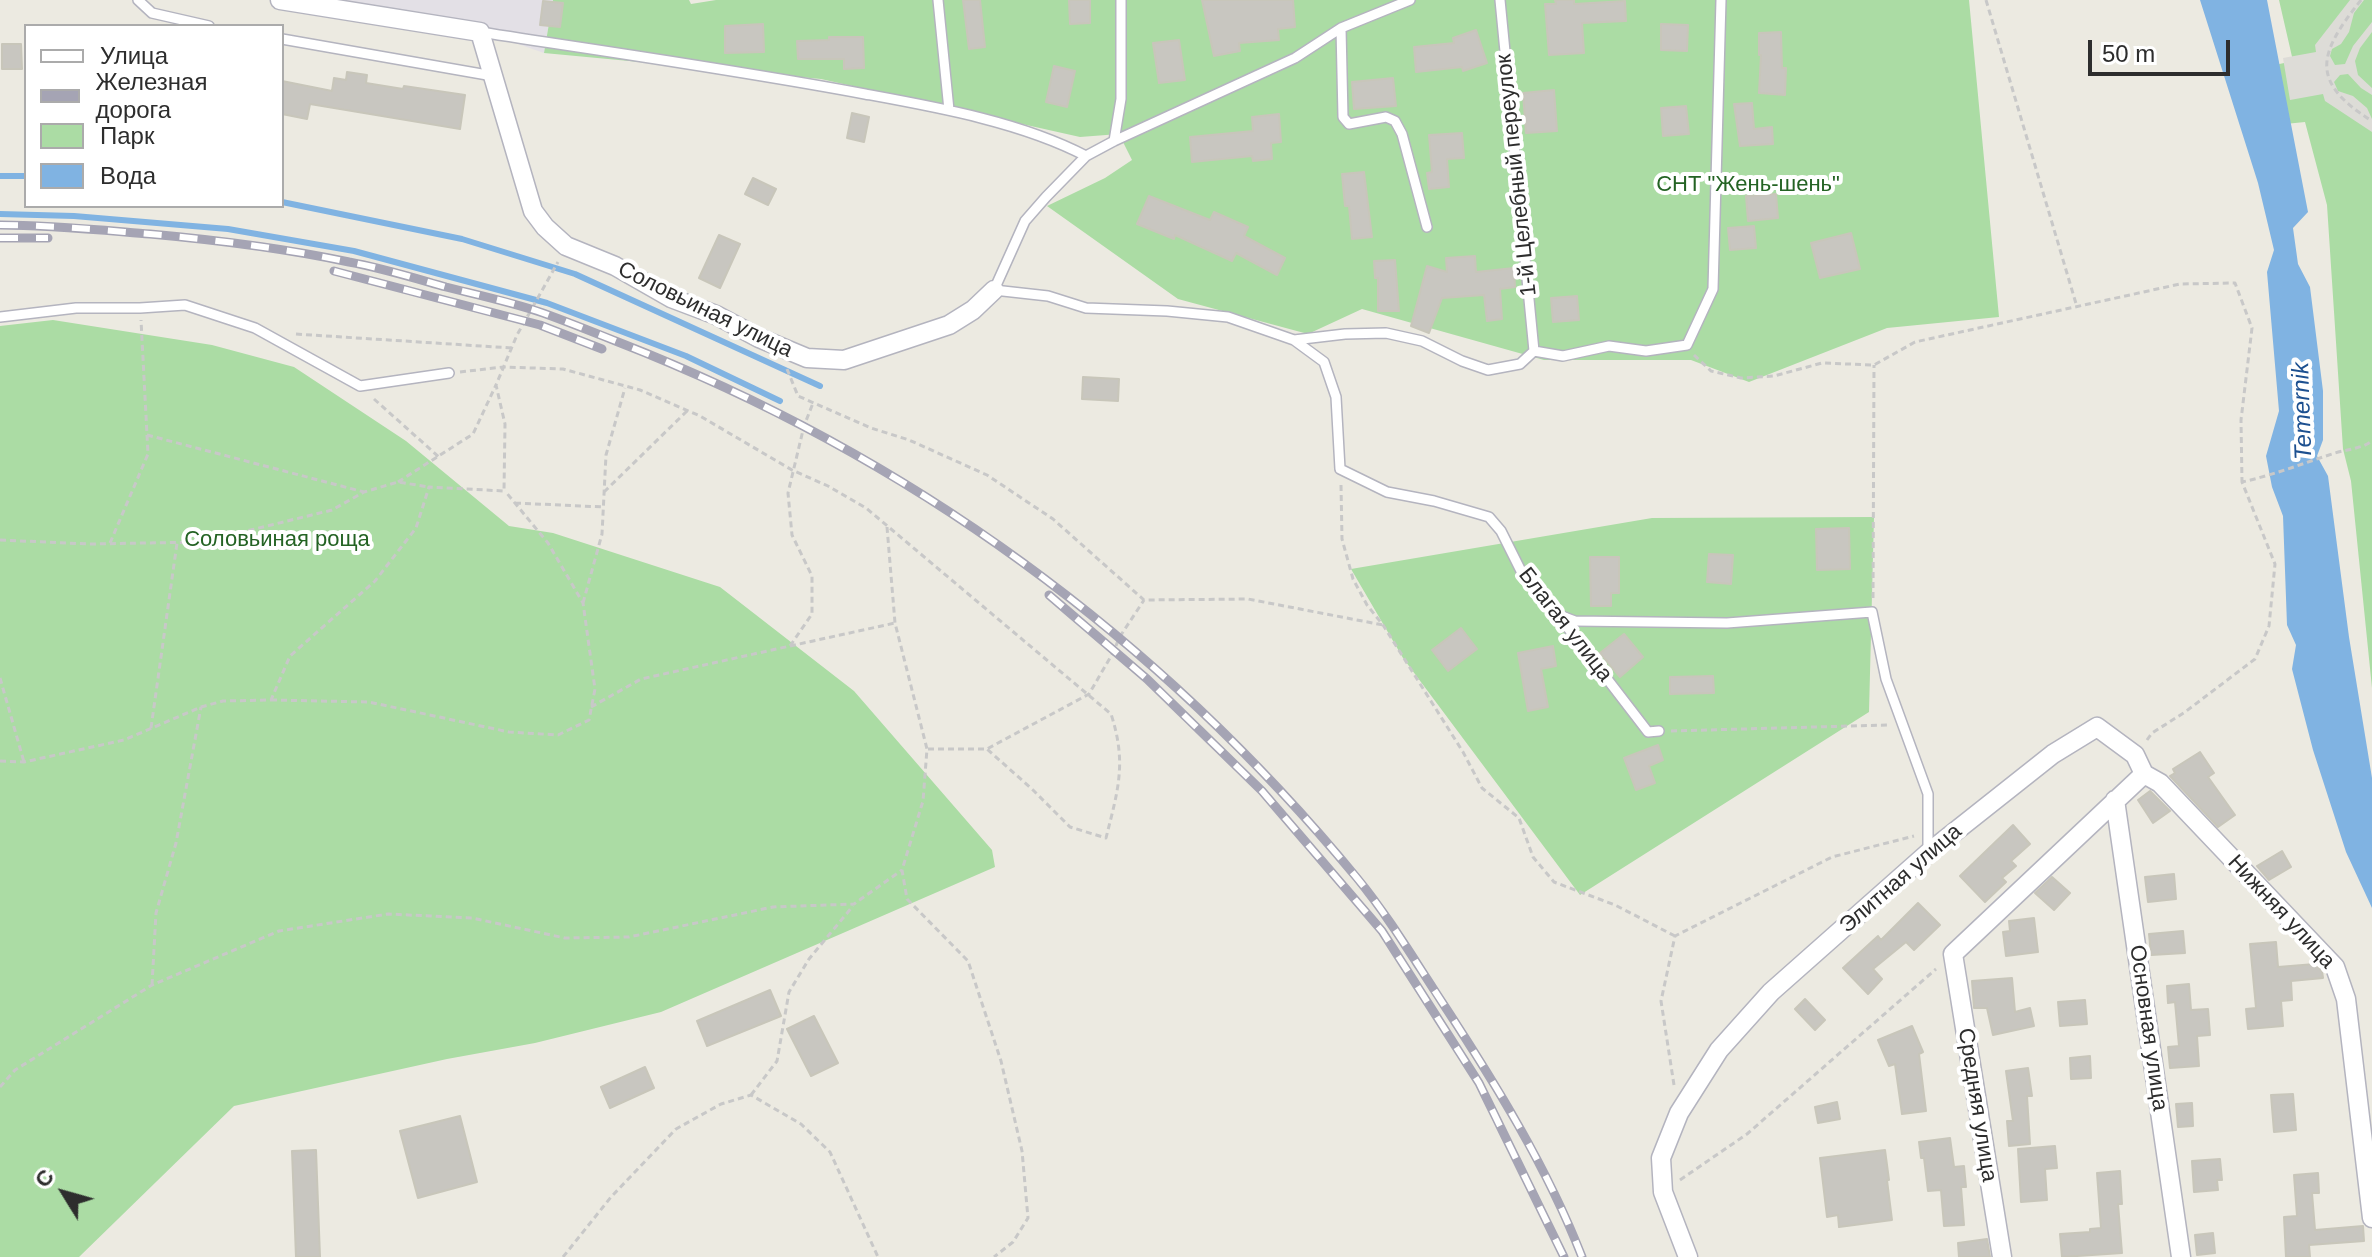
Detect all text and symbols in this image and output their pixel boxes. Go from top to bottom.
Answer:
legend [24,24,284,208]
scale bar [2092,24,2234,74]
text: 50 m [2102,40,2155,67]
text: Улица [100,42,168,69]
street label: 1-й Целебный переулок [1491,53,1543,297]
text: Железная дорога [96,68,207,123]
text: Парк [100,122,154,149]
text: Вода [100,162,156,189]
park label: СНТ "Жень-шень" [1656,172,1840,198]
street label: Соловьиная улица [613,256,797,364]
water label: Temernik [2287,362,2319,460]
park label: Соловьиная роща [184,527,370,553]
street label: Благая улица [1512,563,1618,687]
street label: Элитная улица [1835,819,1967,939]
street label: Нижняя улица [2222,850,2340,974]
street label: Основная улица [2123,943,2173,1113]
street label: Средняя улица [1952,1026,2002,1184]
north arrow [24,1153,104,1233]
text: С [30,1164,59,1192]

